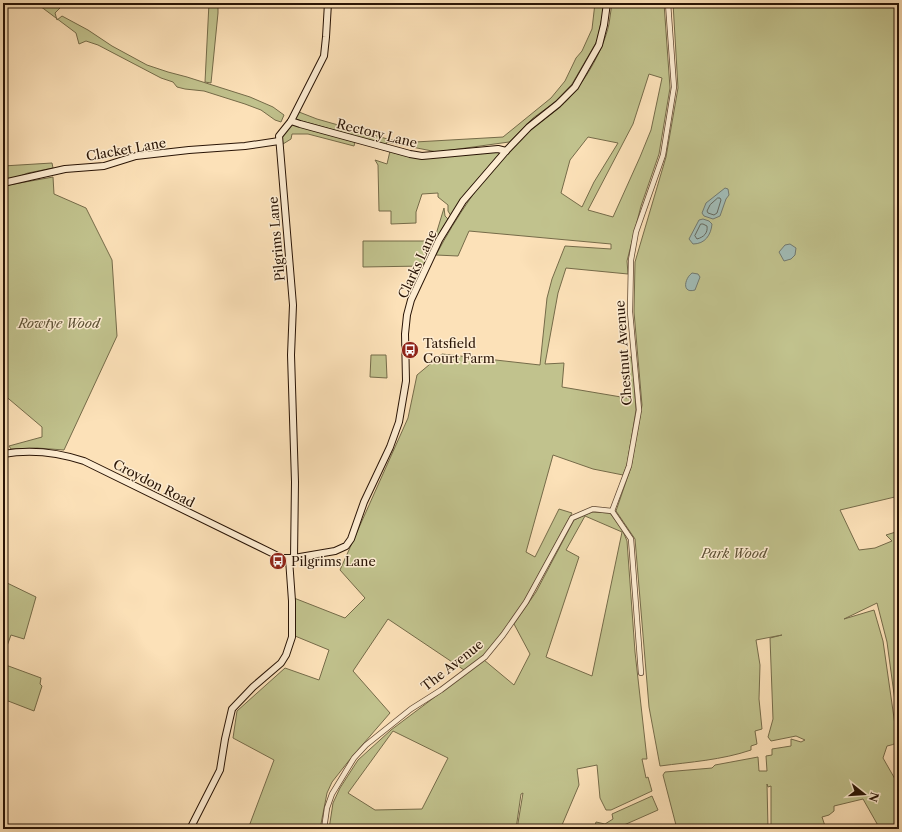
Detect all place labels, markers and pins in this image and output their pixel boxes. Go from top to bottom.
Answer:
place label: Tatsfield Court Farm [423,335,495,366]
bus stop icon: Tatsfield Court Farm [400,340,420,360]
bus stop icon: Pilgrims Lane [268,551,288,571]
place label: Pilgrims Lane [291,553,376,569]

